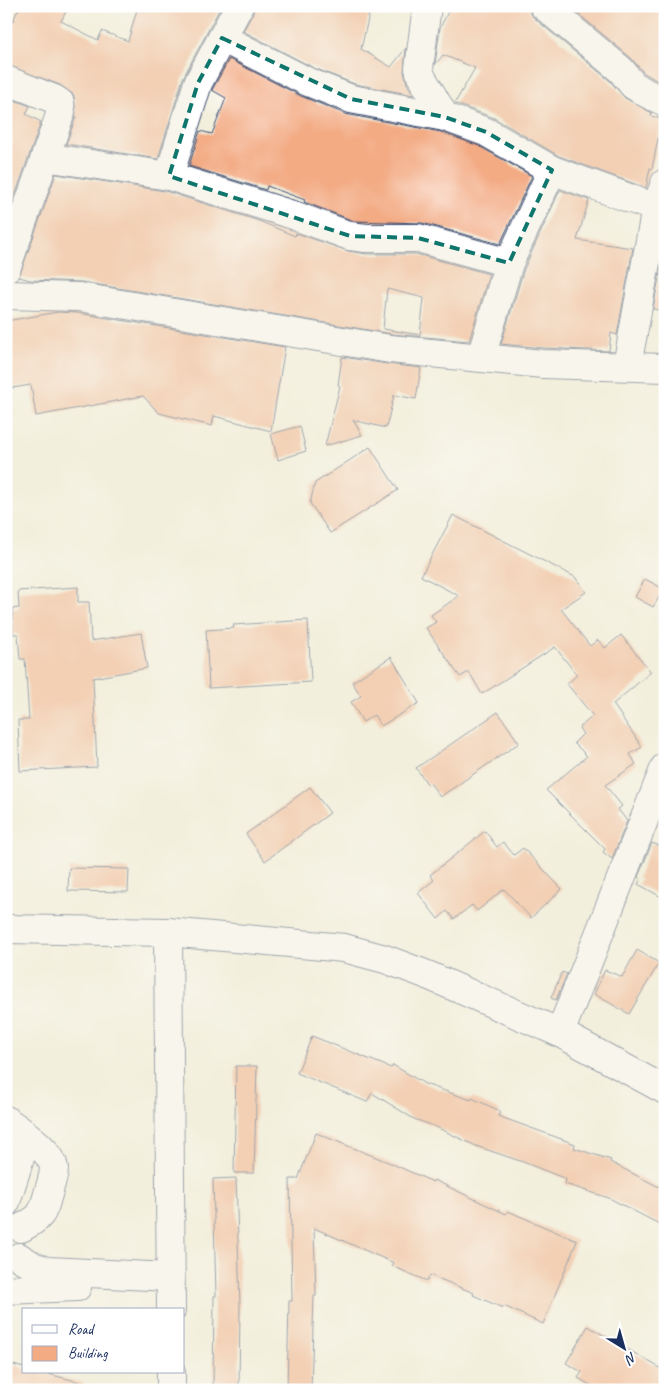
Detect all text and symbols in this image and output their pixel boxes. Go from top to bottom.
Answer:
legend [22,1308,185,1374]
text: Road [68,1320,95,1339]
north arrow [598,1324,648,1374]
text: Building [68,1344,108,1363]
text: N [621,1349,640,1369]

